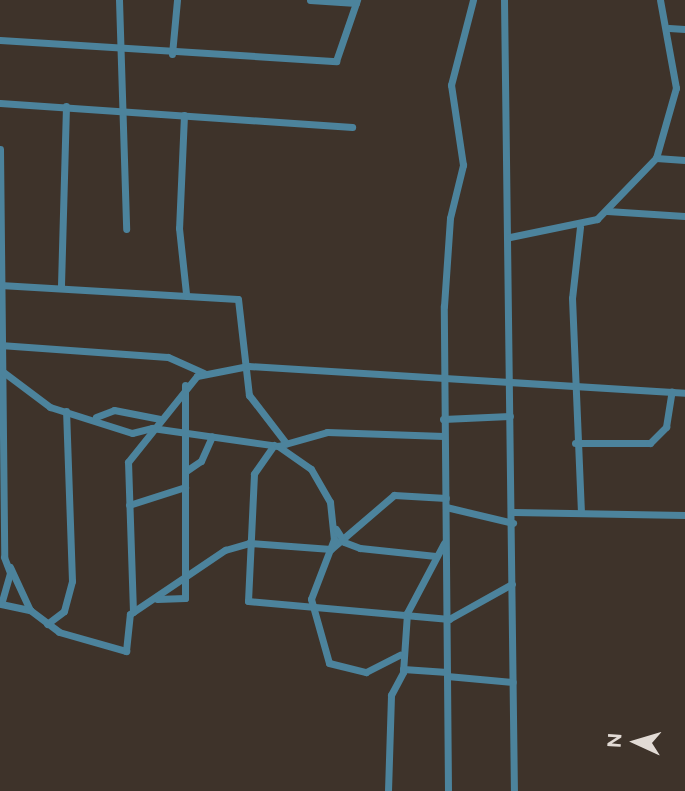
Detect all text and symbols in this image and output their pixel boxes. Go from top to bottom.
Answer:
north arrow [601,707,671,777]
text: N [603,732,627,749]

